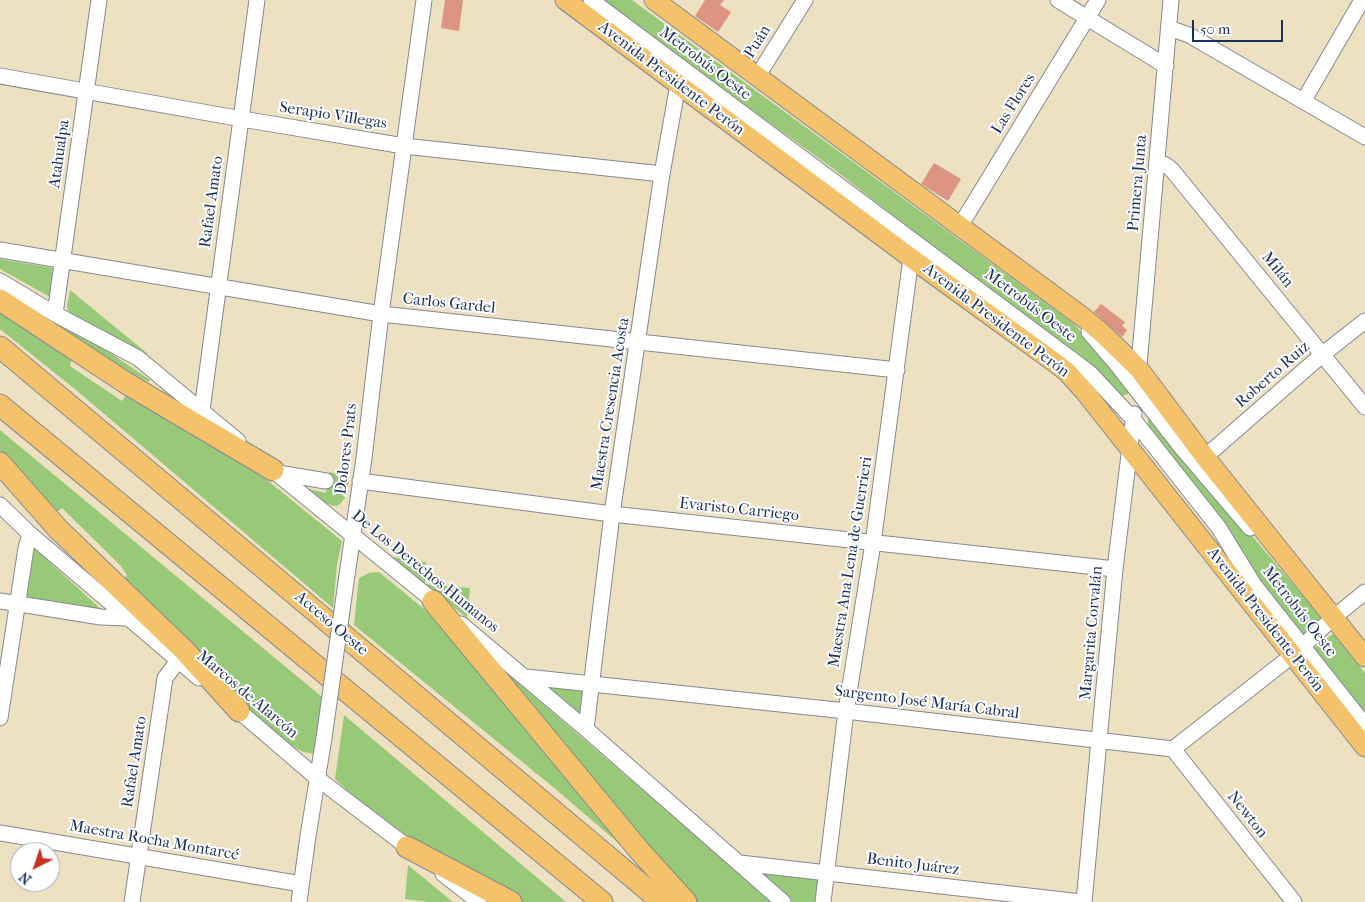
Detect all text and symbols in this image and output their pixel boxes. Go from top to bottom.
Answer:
scale bar [1195,10,1286,42]
street label: Avenida Presidente Perón [594,18,748,140]
text: 50 m [1200,20,1230,38]
street label: Puán [740,22,776,62]
street label: Metrobús Oeste [655,23,755,105]
street label: Las Flores [988,70,1040,138]
street label: Serapio Villegas [278,98,388,134]
street label: Atahualpa [46,118,74,190]
street label: Primera Junta [1124,134,1152,232]
street label: Rafael Amato [196,155,228,249]
street label: Milán [1257,248,1297,292]
street label: Avenida Presidente Perón [919,260,1073,382]
street label: Metrobús Oeste [980,265,1080,347]
street label: Carlos Gardel [402,290,496,318]
street label: Maestra Cresencia Acosta [588,316,634,492]
street label: Roberto Ruiz [1232,338,1314,412]
street label: Dolores Prats [332,402,362,496]
street label: Maestra Ana Lena de Guerrieri [825,455,877,669]
street label: Evaristo Carriego [678,494,800,526]
street label: De Los Derechos Humanos [347,507,503,637]
street label: Avenida Presidente Perón [1203,544,1327,696]
street label: Metrobús Oeste [1258,563,1340,661]
street label: Margarita Corvalán [1077,565,1107,701]
street label: Acceso Oeste [290,588,372,660]
street label: Marcos de Alarcón [192,647,302,743]
street label: Sargento José María Cabral [834,682,1020,724]
street label: Rafael Amato [118,715,152,809]
street label: Newton [1223,788,1271,842]
street label: Maestra Rocha Montarcé [68,817,240,865]
north arrow [10,842,60,892]
street label: Benito Juárez [865,850,961,880]
text: N [16,868,35,888]

